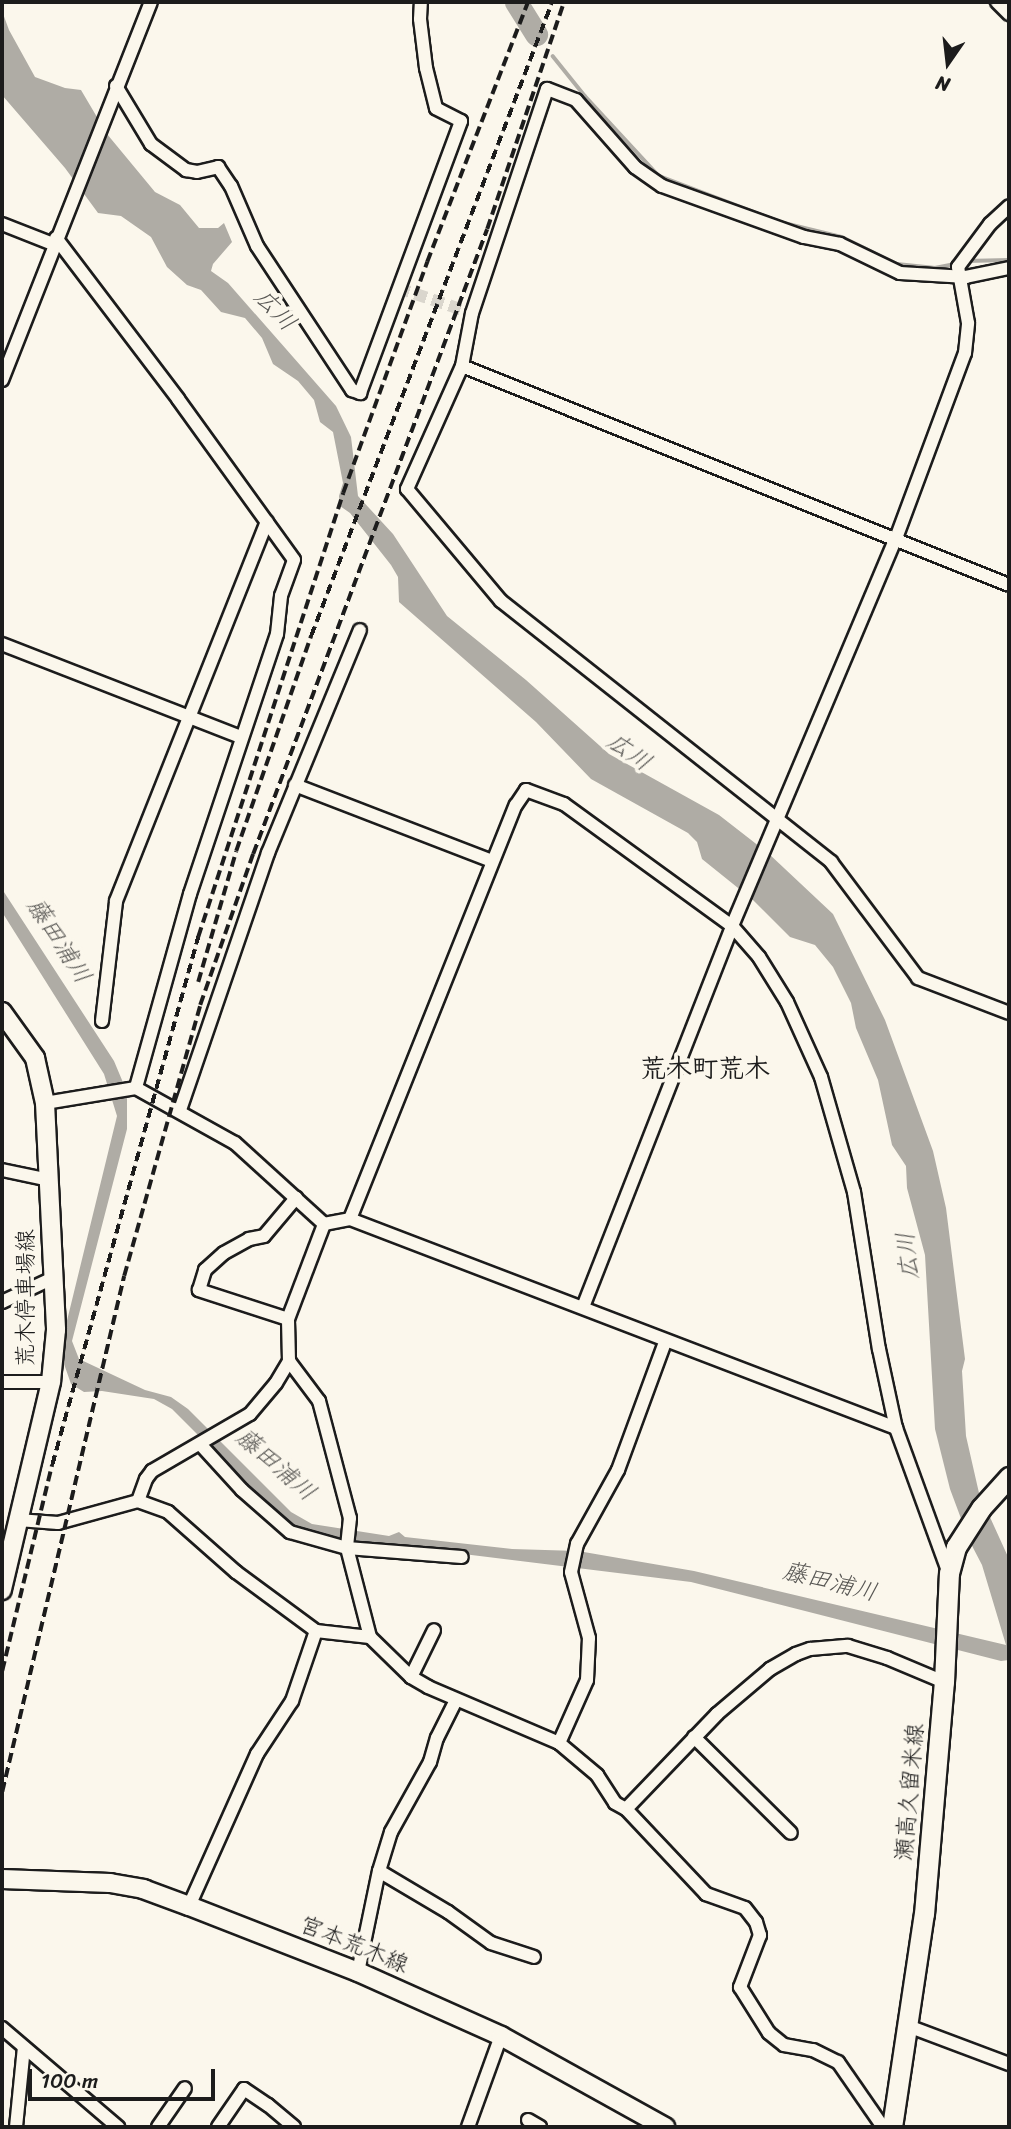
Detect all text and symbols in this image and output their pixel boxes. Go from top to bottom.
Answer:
north arrow [913,28,983,98]
text: N [932,66,953,101]
water label: 広川 [248,283,302,337]
water label: 広川 [601,726,657,778]
water label: 藤田浦川 [21,893,97,989]
district label: 荒木町荒木 [640,1053,770,1085]
street label: 荒木停車場線 [12,1229,40,1367]
water label: 広川 [891,1231,925,1281]
water label: 藤田浦川 [230,1423,322,1507]
water label: 藤田浦川 [780,1556,880,1608]
street label: 瀬高久留米線 [890,1722,930,1862]
street label: 宮本荒木線 [296,1911,412,1979]
scale bar [32,2056,219,2100]
text: 100 m [41,2062,98,2100]

